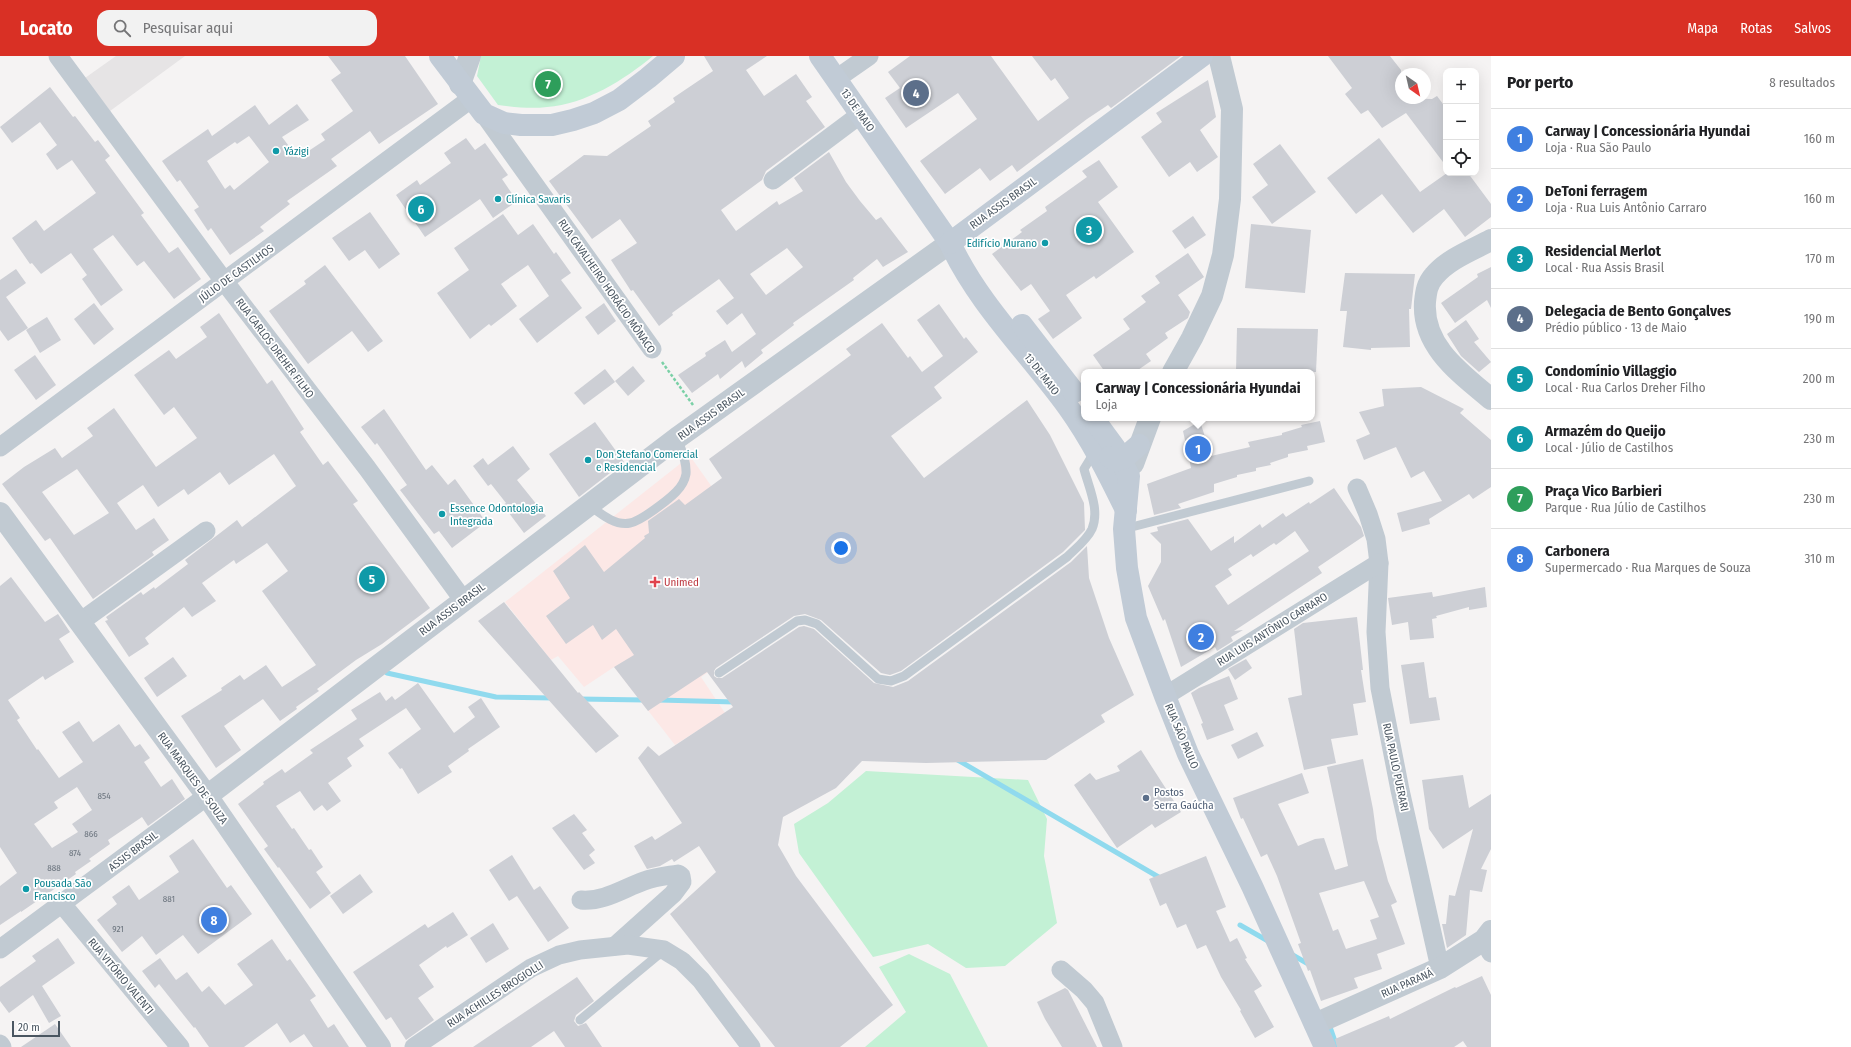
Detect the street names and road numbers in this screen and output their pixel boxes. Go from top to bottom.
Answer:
street label: 13 DE MAIO [838,86,877,134]
street label: RUA ASSIS BRASIL [967,175,1039,232]
street label: RUA CAVALHEIRO HORÁCIO MÔNACO [555,216,659,356]
street label: JÚLIO DE CASTILHOS [196,241,277,305]
street label: RUA CARLOS DREHER FILHO [233,296,316,401]
street label: 13 DE MAIO [1021,351,1062,398]
street label: RUA ASSIS BRASIL [675,386,747,443]
street label: RUA ASSIS BRASIL [417,580,488,638]
street label: RUA LUIS ANTÔNIO CARRARO [1214,589,1330,669]
street label: RUA SÃO PAULO [1162,702,1201,771]
street label: RUA PAULO PUERARI [1380,722,1411,812]
street label: RUA MARQUES DE SOUZA [155,730,230,827]
street label: ASSIS BRASIL [106,829,161,874]
street label: RUA VITÓRIO VALENTI [85,935,157,1017]
street label: RUA ACHILLES BROGIOLLI [445,959,546,1030]
street label: RUA PARANÁ [1379,965,1436,1001]

